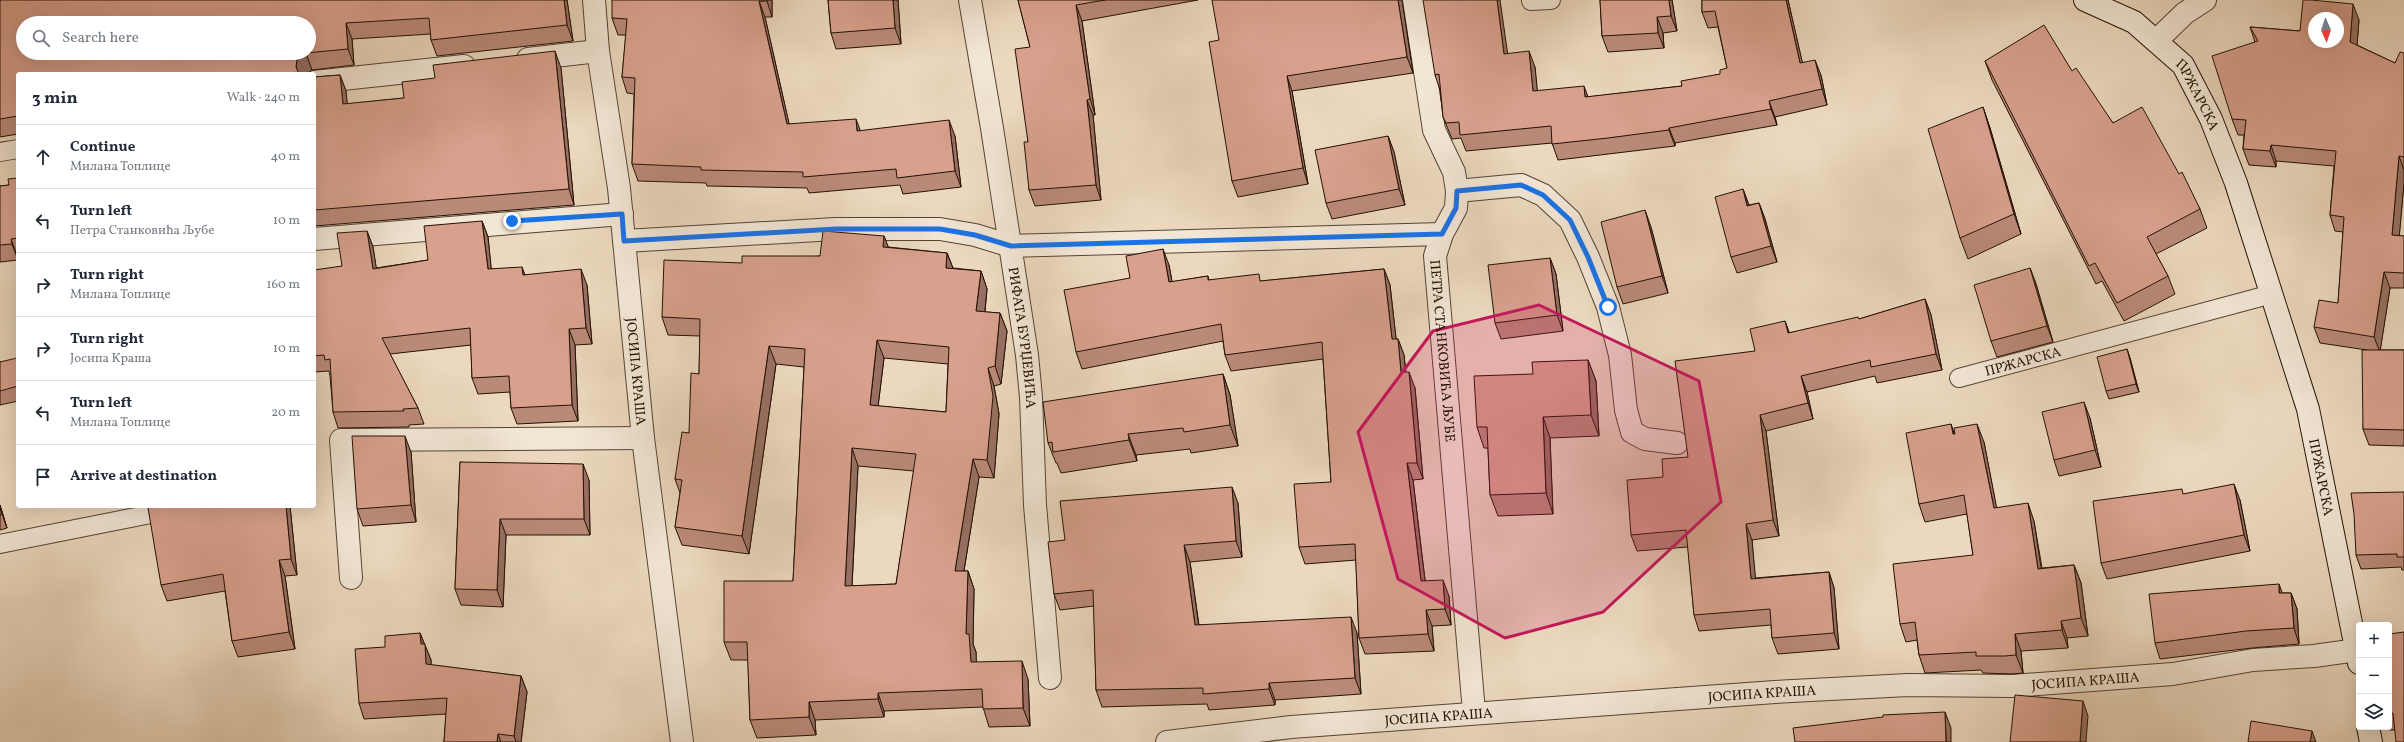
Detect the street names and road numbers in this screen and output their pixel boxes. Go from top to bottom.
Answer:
street label: ПРЖАРСКА [2171,55,2223,134]
street label: ПЕТРА СТАНКОВИЋА ЉУБЕ [1424,259,1459,443]
street label: РИФАТА БУРЏЕВИЋА [1003,266,1039,409]
street label: ЈОСИПА КРАША [620,317,650,427]
street label: ПРЖАРСКА [1983,343,2064,382]
street label: ПРЖАРСКА [2303,437,2337,518]
street label: ЈОСИПА КРАША [2031,669,2140,696]
street label: ЈОСИПА КРАША [1707,682,1817,708]
street label: ЈОСИПА КРАША [1384,704,1494,731]

